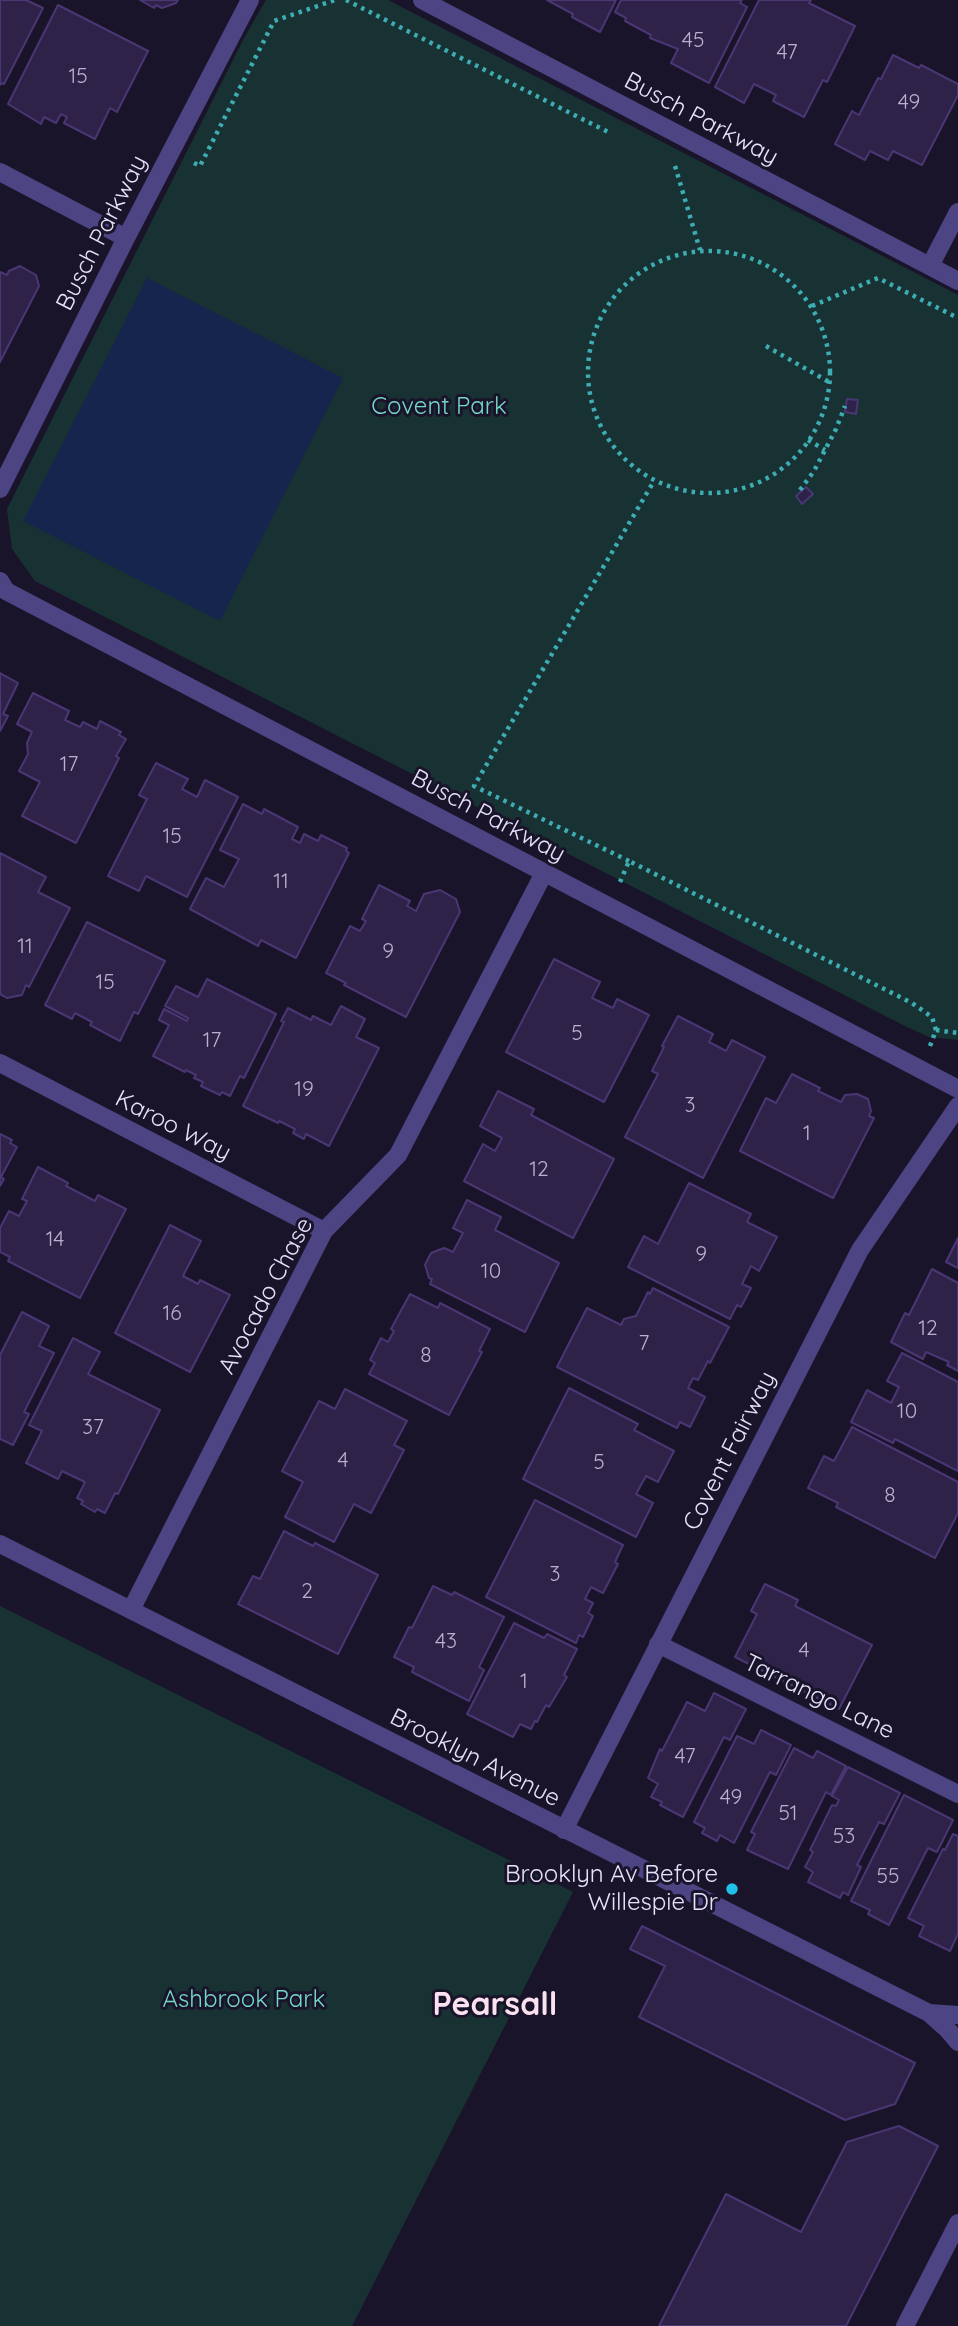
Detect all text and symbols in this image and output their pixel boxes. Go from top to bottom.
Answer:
house number: 45 [682,28,704,54]
house number: 47 [776,40,798,66]
house number: 15 [68,64,88,90]
street label: Busch Parkway [619,66,783,172]
house number: 49 [898,90,920,116]
street label: Busch Parkway [51,151,153,315]
park label: Covent Park [371,393,507,421]
house number: 17 [60,752,78,778]
street label: Busch Parkway [406,763,570,869]
house number: 15 [162,824,182,850]
house number: 11 [273,869,289,895]
house number: 11 [17,934,33,960]
house number: 9 [382,939,394,965]
house number: 15 [95,970,115,996]
house number: 5 [571,1021,583,1047]
house number: 17 [203,1028,221,1054]
house number: 19 [294,1077,314,1103]
street label: Karoo Way [110,1085,236,1167]
house number: 3 [684,1093,696,1119]
house number: 1 [803,1121,811,1147]
house number: 12 [529,1157,549,1183]
street label: Avocado Chase [213,1213,319,1379]
house number: 14 [46,1227,64,1253]
house number: 9 [695,1242,707,1268]
house number: 10 [481,1259,501,1285]
house number: 16 [162,1301,182,1327]
house number: 12 [918,1316,938,1342]
house number: 7 [639,1331,649,1357]
house number: 8 [420,1343,432,1369]
street label: Covent Fairway [678,1367,782,1535]
house number: 10 [897,1399,917,1425]
house number: 37 [82,1415,104,1441]
house number: 4 [337,1448,349,1474]
house number: 5 [593,1450,605,1476]
house number: 8 [884,1483,896,1509]
house number: 3 [549,1562,561,1588]
house number: 2 [301,1579,313,1605]
house number: 43 [435,1629,457,1655]
house number: 4 [798,1638,810,1664]
street label: Tarrango Lane [739,1648,899,1746]
house number: 1 [520,1669,528,1695]
street label: Brooklyn Avenue [385,1703,565,1813]
house number: 47 [674,1744,696,1770]
house number: 49 [720,1785,742,1811]
house number: 51 [778,1801,798,1827]
house number: 53 [833,1824,855,1850]
place label: Brooklyn Av Before Willespie Dr [505,1861,718,1917]
house number: 55 [877,1864,899,1890]
marker: Brooklyn Av Before Willespie Dr [724,1881,740,1897]
park label: Ashbrook Park [163,1986,325,2014]
district label: Pearsall [432,1986,558,2024]

